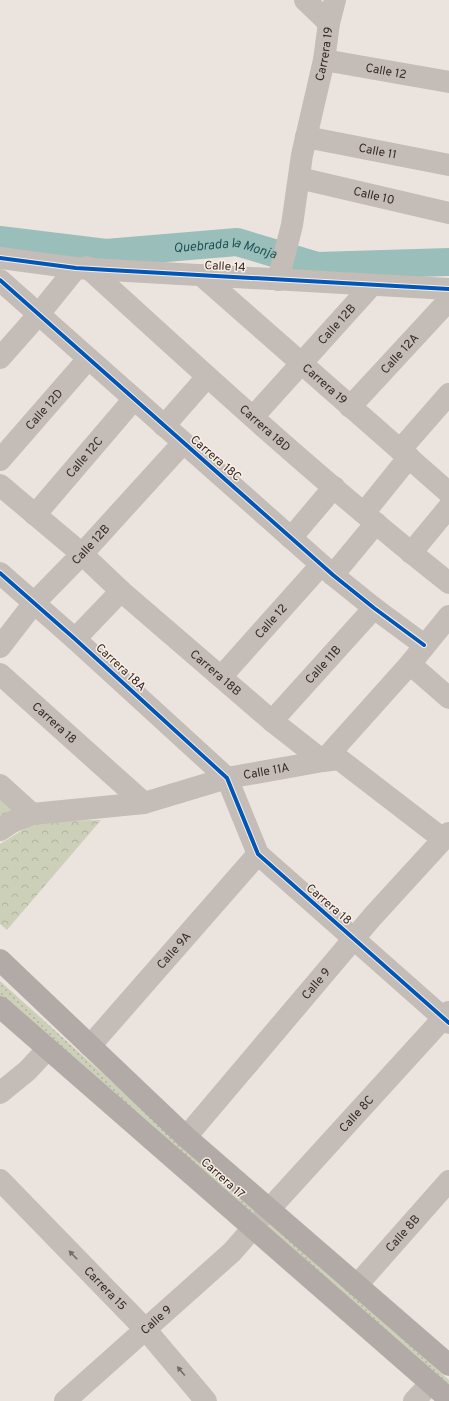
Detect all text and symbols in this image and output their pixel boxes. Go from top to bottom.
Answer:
street label: Carrera 19 [312,26,337,83]
street label: Calle 12 [364,60,408,83]
street label: Calle 11 [357,140,398,164]
street label: Calle 10 [352,184,396,209]
water label: Quebrada la Monja [173,236,279,264]
street label: Calle 14 [204,258,246,276]
street label: Calle 12B [315,301,360,349]
street label: Calle 12A [378,330,423,378]
street label: Carrera 19 [298,361,350,409]
street label: Calle 12D [22,386,67,434]
street label: Carrera 18D [235,402,293,456]
street label: Carrera 18C [186,432,244,486]
street label: Calle 12C [63,434,107,482]
street label: Calle 12B [69,521,114,569]
street label: Calle 12 [252,601,291,643]
street label: Carrera 18A [92,640,149,695]
street label: Calle 11B [302,643,345,688]
street label: Carrera 18B [186,647,244,700]
street label: Carrera 18 [28,699,80,748]
street label: Calle 11A [242,760,291,784]
street label: Carrera 18 [302,881,354,929]
street label: Calle 9A [154,929,195,973]
street label: Calle 9 [299,965,335,1003]
street label: Calle 8C [336,1092,378,1136]
street label: Carrera 17 [197,1155,248,1203]
street label: Calle 8B [383,1212,424,1256]
one-way arrow [69,1250,78,1260]
street label: Carrera 15 [80,1264,130,1314]
street label: Calle 9 [138,1302,176,1339]
one-way arrow [176,1366,185,1377]

